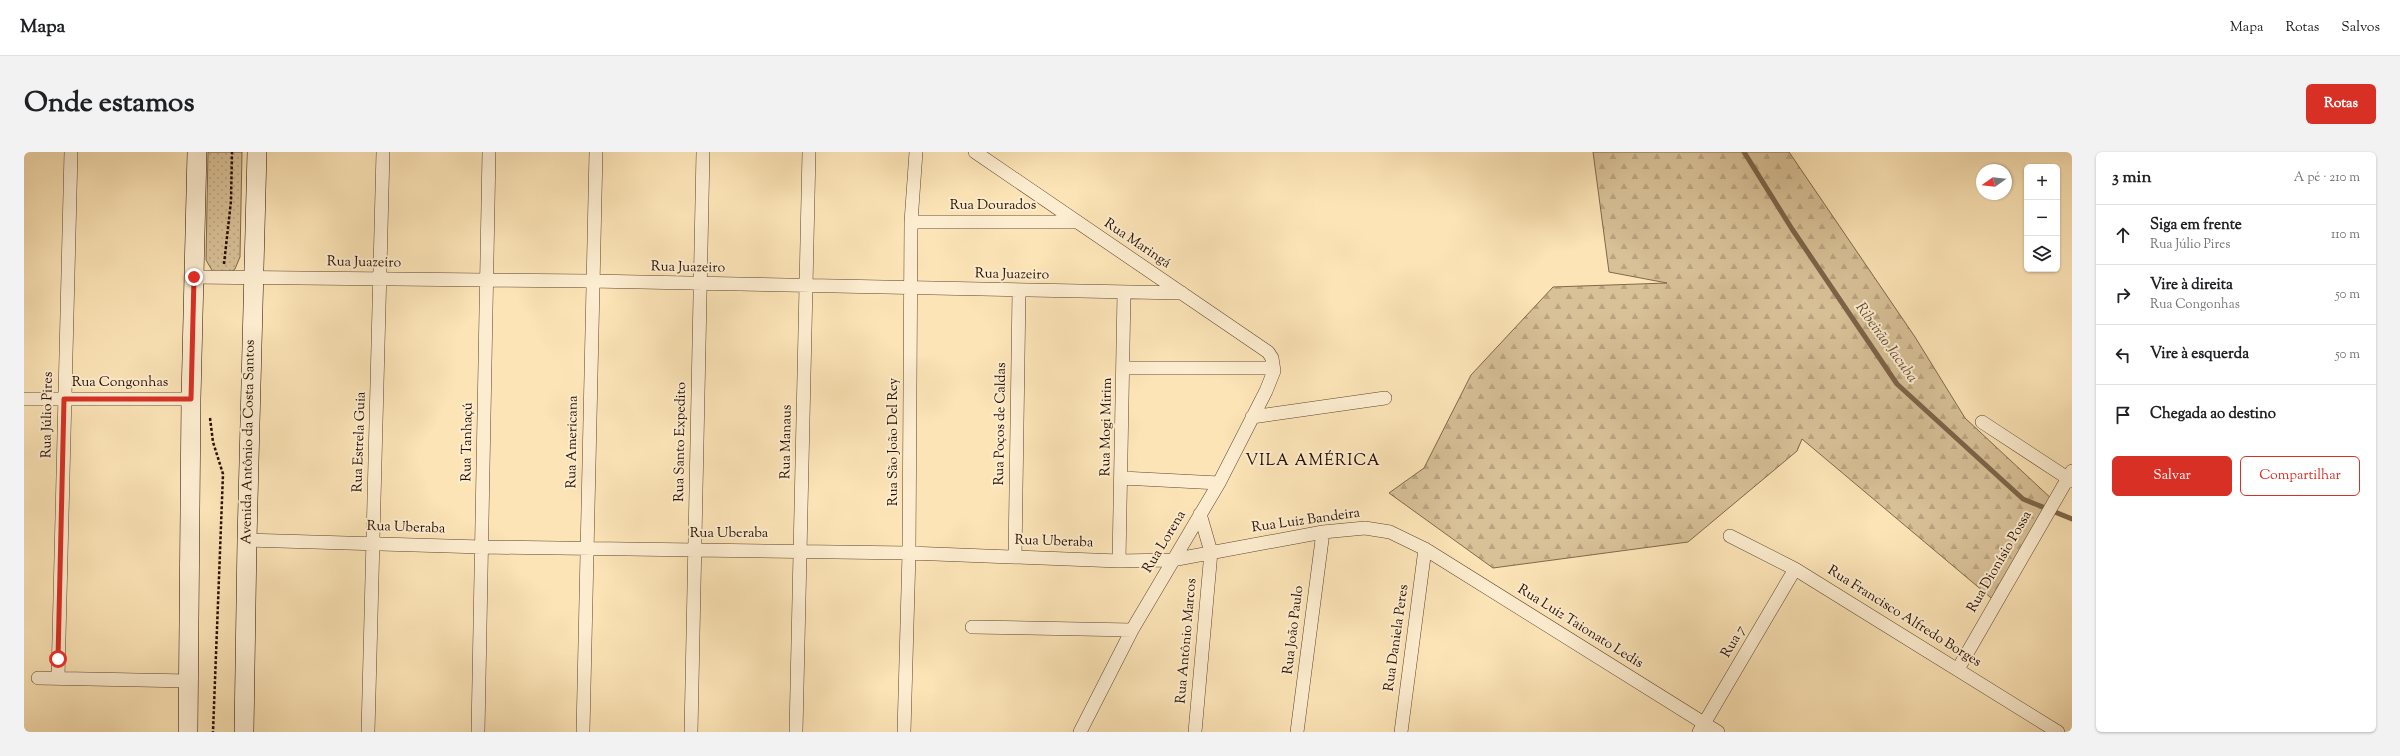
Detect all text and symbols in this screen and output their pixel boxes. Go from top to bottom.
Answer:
text: Mapa [20,14,65,41]
text: Mapa [2230,18,2263,38]
text: Rotas [2285,18,2319,38]
text: Salvos [2341,18,2380,38]
text: Onde estamos [24,84,194,124]
button: Rotas [2306,84,2376,124]
north arrow [1976,164,2012,200]
map controls [2024,164,2060,272]
button: + [2024,164,2060,200]
text: 3 min [2112,166,2151,190]
text: A pé · 210 m [2294,169,2360,187]
street label: Rua Dourados [950,196,1036,216]
button: − [2024,200,2060,236]
street label: Rua Maringá [1100,214,1175,274]
text: Siga em frente [2150,215,2242,236]
icon: ahead [2112,224,2134,246]
text: 110 m [2331,226,2360,244]
button: layers [2024,236,2060,272]
text: Rua Júlio Pires [2150,236,2230,254]
street label: Rua Juazeiro [327,252,402,274]
street label: Rua Juazeiro [651,257,726,279]
street label: Rua Juazeiro [975,264,1050,286]
route end [185,268,203,286]
text: Vire à direita [2150,275,2233,296]
icon: right [2112,284,2134,306]
text: 50 m [2335,286,2360,304]
text: Rua Congonhas [2150,296,2240,314]
water label: Ribeirão Jacuba [1850,299,1922,388]
street label: Avenida Antônio da Costa Santos [237,339,261,545]
icon: left [2112,344,2134,366]
text: Vire à esquerda [2150,344,2249,365]
text: 50 m [2335,346,2360,364]
street label: Rua Poços de Caldas [990,362,1012,486]
street label: Rua Júlio Pires [37,372,59,458]
street label: Rua Congonhas [72,373,168,393]
street label: Rua Mogi Mirim [1096,377,1118,477]
street label: Rua São João Del Rey [884,378,904,506]
street label: Rua Santo Expedito [670,381,692,502]
street label: Rua Estrela Guia [348,391,372,493]
street label: Rua Americana [562,395,584,489]
street label: Rua Tanhaçú [457,402,479,482]
icon: arrive [2112,404,2134,426]
text: Chegada ao destino [2150,404,2276,425]
street label: Rua Manaus [776,405,798,479]
district label: VILA AMÉRICA [1245,450,1381,473]
button: Salvar [2112,456,2232,496]
button: Compartilhar [2240,456,2360,496]
street label: Rua Luiz Bandeira [1251,503,1362,539]
street label: Rua Lorena [1138,506,1192,577]
street label: Rua Dionísio Possa [1963,507,2038,617]
street label: Rua Uberaba [366,517,446,539]
street label: Rua Uberaba [690,524,769,544]
street label: Rua Uberaba [1014,531,1094,553]
street label: Rua Francisco Alfredo Borges [1823,561,1985,673]
street label: Rua Antônio Marcos [1172,577,1202,705]
street label: Rua Luiz Taionato Ledis [1513,580,1647,674]
street label: Rua Daniela Peres [1380,583,1414,693]
street label: Rua João Paulo [1279,584,1309,675]
street label: Rua 7 [1717,622,1751,662]
route start [49,650,67,668]

